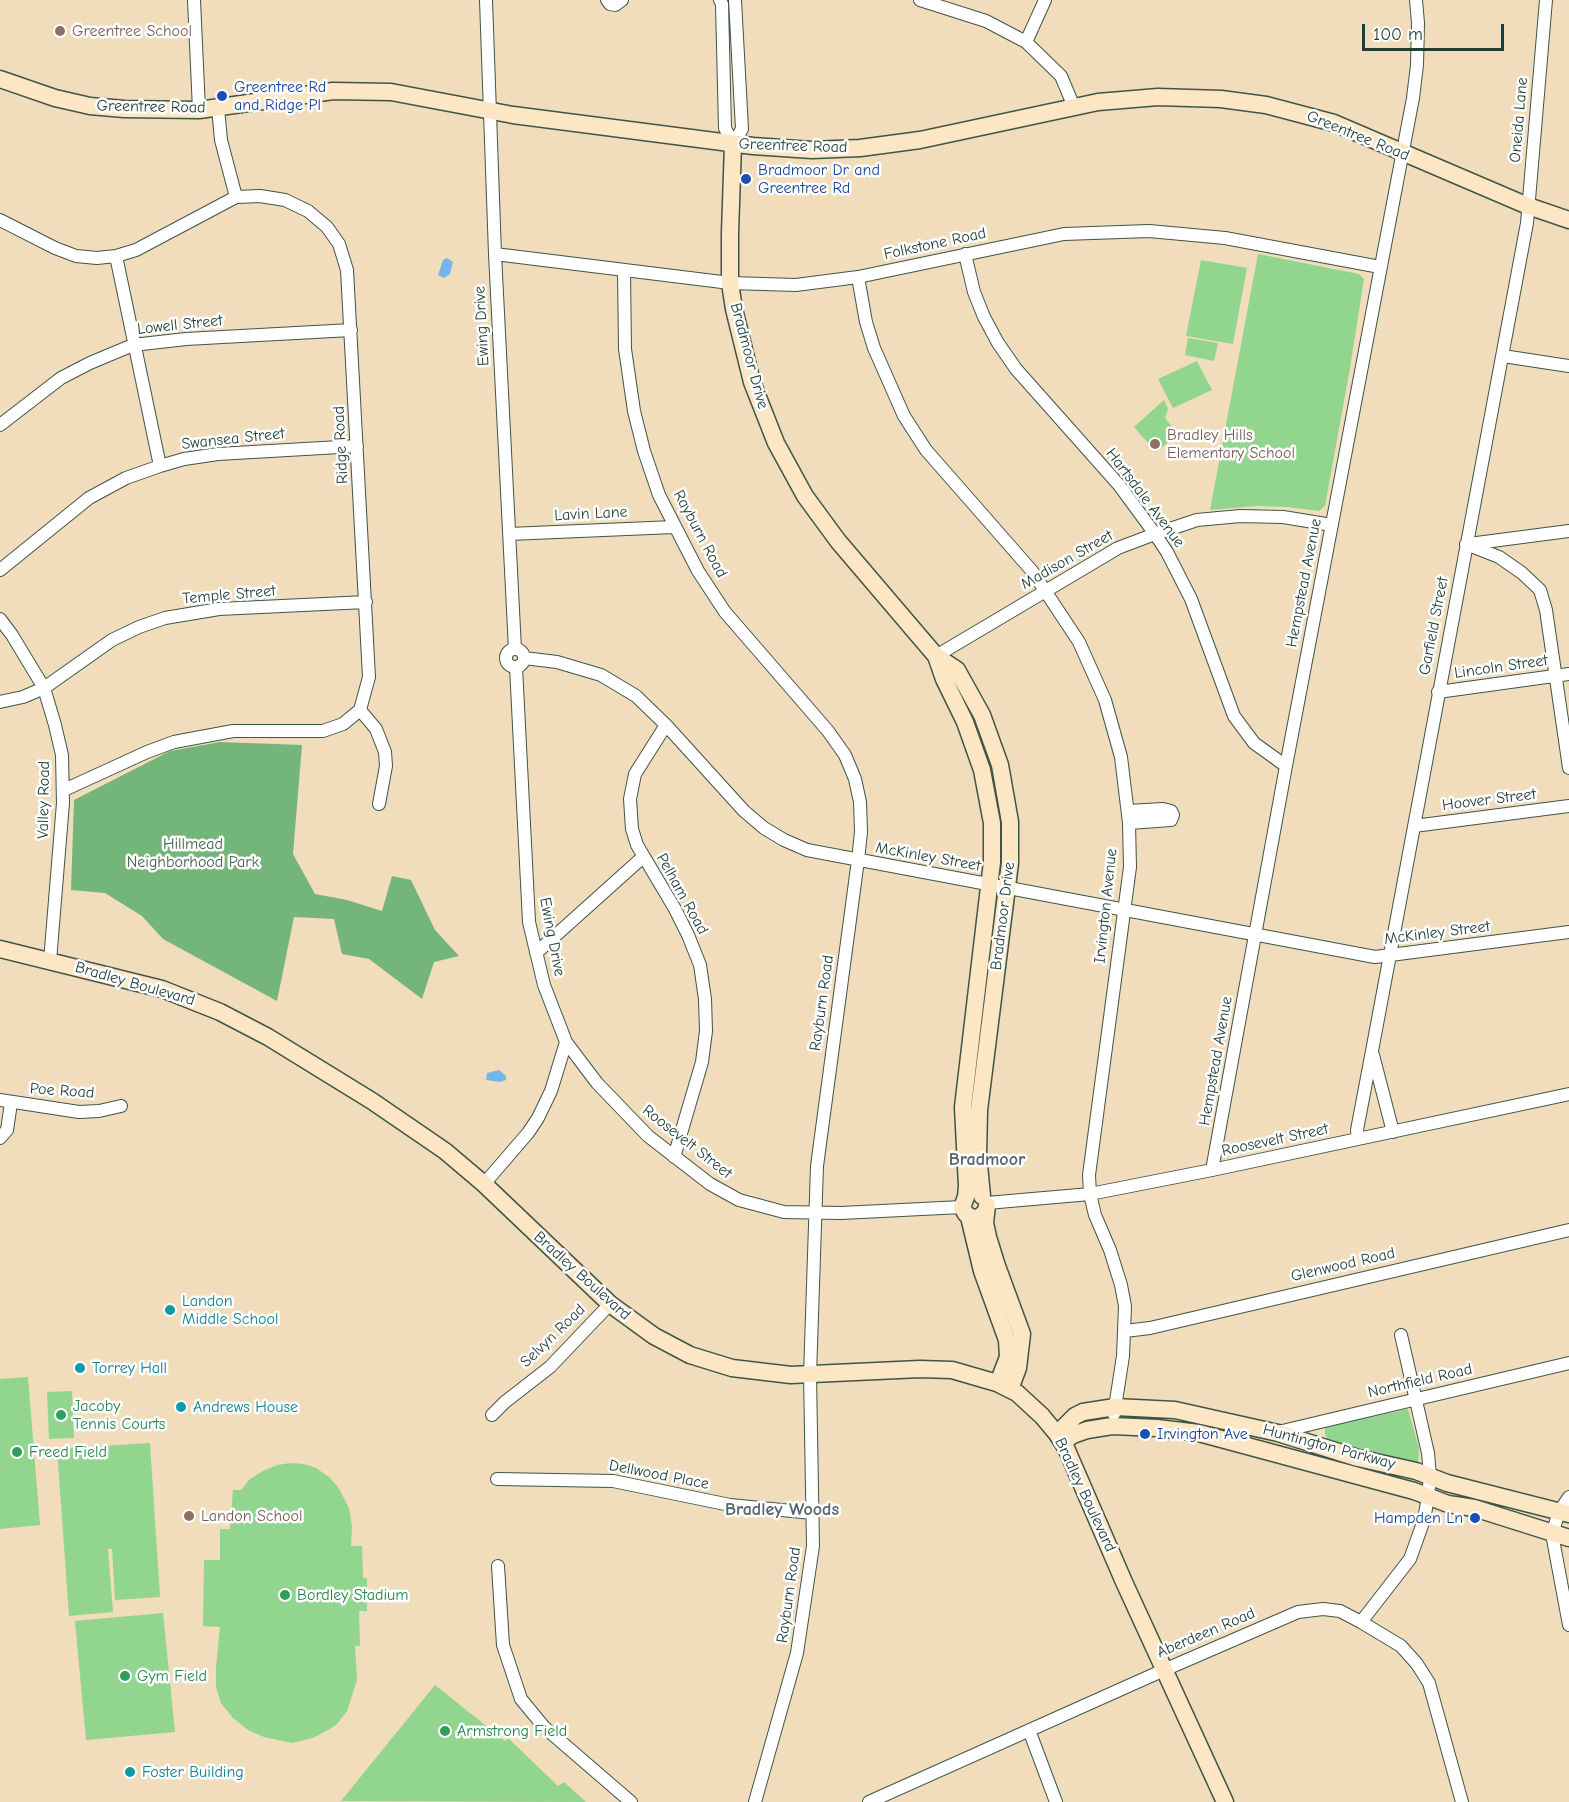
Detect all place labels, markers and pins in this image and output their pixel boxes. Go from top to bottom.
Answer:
place label: Greentree School [72,21,192,41]
marker: Greentree School [53,24,67,38]
place label: Greentree Rd and Ridge Pl [234,77,326,115]
marker: Greentree Rd and Ridge Pl [215,89,229,103]
place label: Bradmoor Dr and Greentree Rd [758,160,880,198]
marker: Bradmoor Dr and Greentree Rd [739,172,753,186]
place label: Bradley Hills Elementary School [1167,425,1295,463]
marker: Bradley Hills Elementary School [1148,437,1162,451]
place label: Landon Middle School [182,1291,278,1329]
marker: Landon Middle School [163,1303,177,1317]
place label: Torrey Hall [92,1358,167,1378]
marker: Torrey Hall [73,1361,87,1375]
place label: Jacoby Tennis Courts [73,1396,165,1434]
place label: Andrews House [193,1397,298,1417]
marker: Andrews House [174,1400,188,1414]
marker: Jacoby Tennis Courts [54,1408,68,1422]
place label: Irvington Ave [1157,1424,1248,1444]
marker: Irvington Ave [1138,1427,1152,1441]
place label: Freed Field [29,1442,107,1462]
marker: Freed Field [10,1445,24,1459]
place label: Landon School [201,1506,303,1526]
place label: Hampden Ln [1374,1508,1463,1528]
marker: Landon School [182,1509,196,1523]
marker: Hampden Ln [1468,1511,1482,1525]
place label: Bordley Stadium [297,1585,408,1605]
marker: Bordley Stadium [278,1588,292,1602]
place label: Gym Field [137,1666,207,1686]
marker: Gym Field [118,1669,132,1683]
place label: Armstrong Field [457,1721,567,1741]
marker: Armstrong Field [438,1724,452,1738]
place label: Foster Building [142,1762,244,1782]
marker: Foster Building [123,1765,137,1779]

